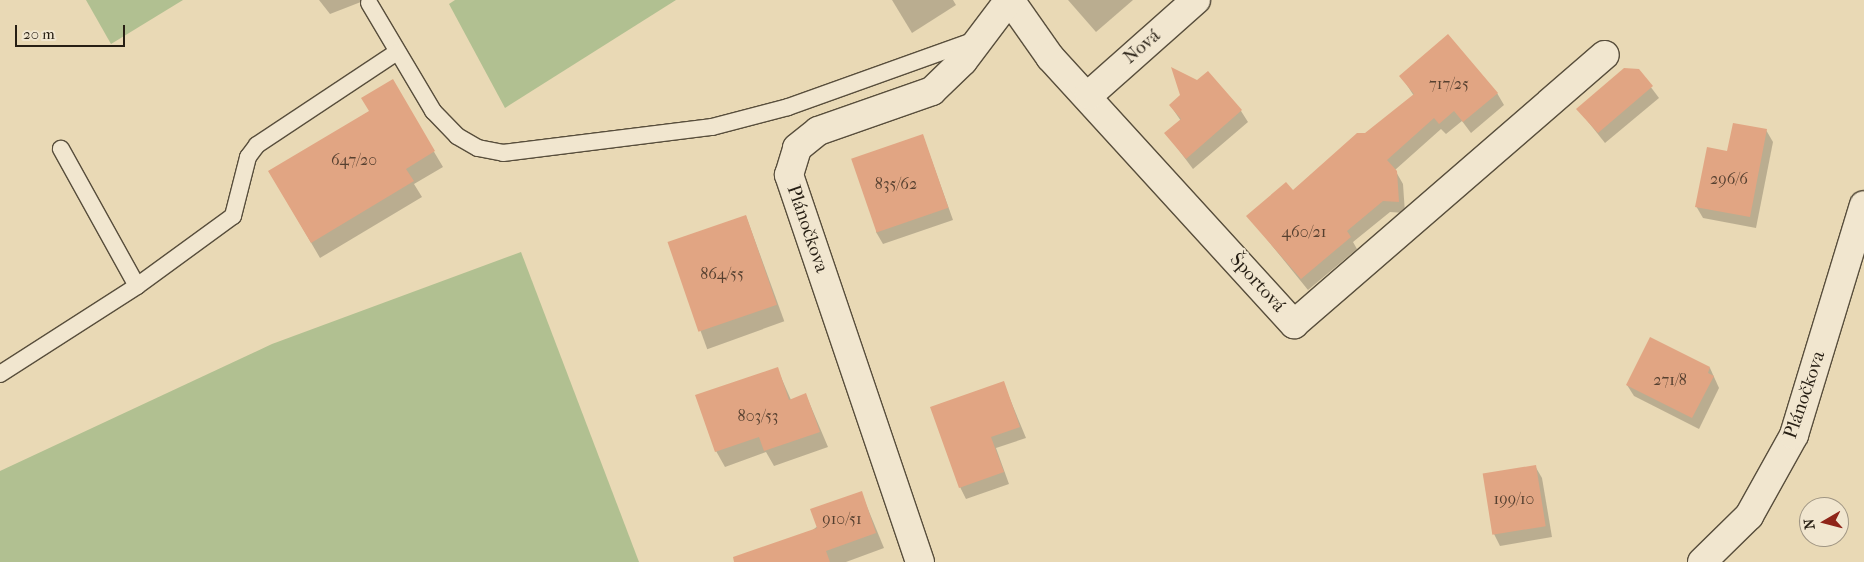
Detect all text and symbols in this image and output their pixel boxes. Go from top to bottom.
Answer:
scale bar [18,15,128,47]
text: 20 m [23,25,55,43]
street label: Nová [1119,25,1165,69]
house number: 717/25 [1429,74,1469,94]
house number: 647/20 [331,150,377,170]
house number: 296/6 [1710,169,1748,189]
house number: 835/62 [875,174,917,194]
street label: Plánočkova [781,182,833,276]
house number: 460/21 [1282,222,1326,242]
street label: Športová [1224,249,1290,317]
house number: 864/55 [700,264,744,284]
street label: Plánočkova [1779,348,1831,442]
house number: 271/8 [1653,370,1687,390]
house number: 803/53 [738,406,778,426]
house number: 199/10 [1494,489,1534,509]
north arrow [1799,497,1849,547]
house number: 910/51 [822,509,862,529]
text: N [1800,518,1819,530]

